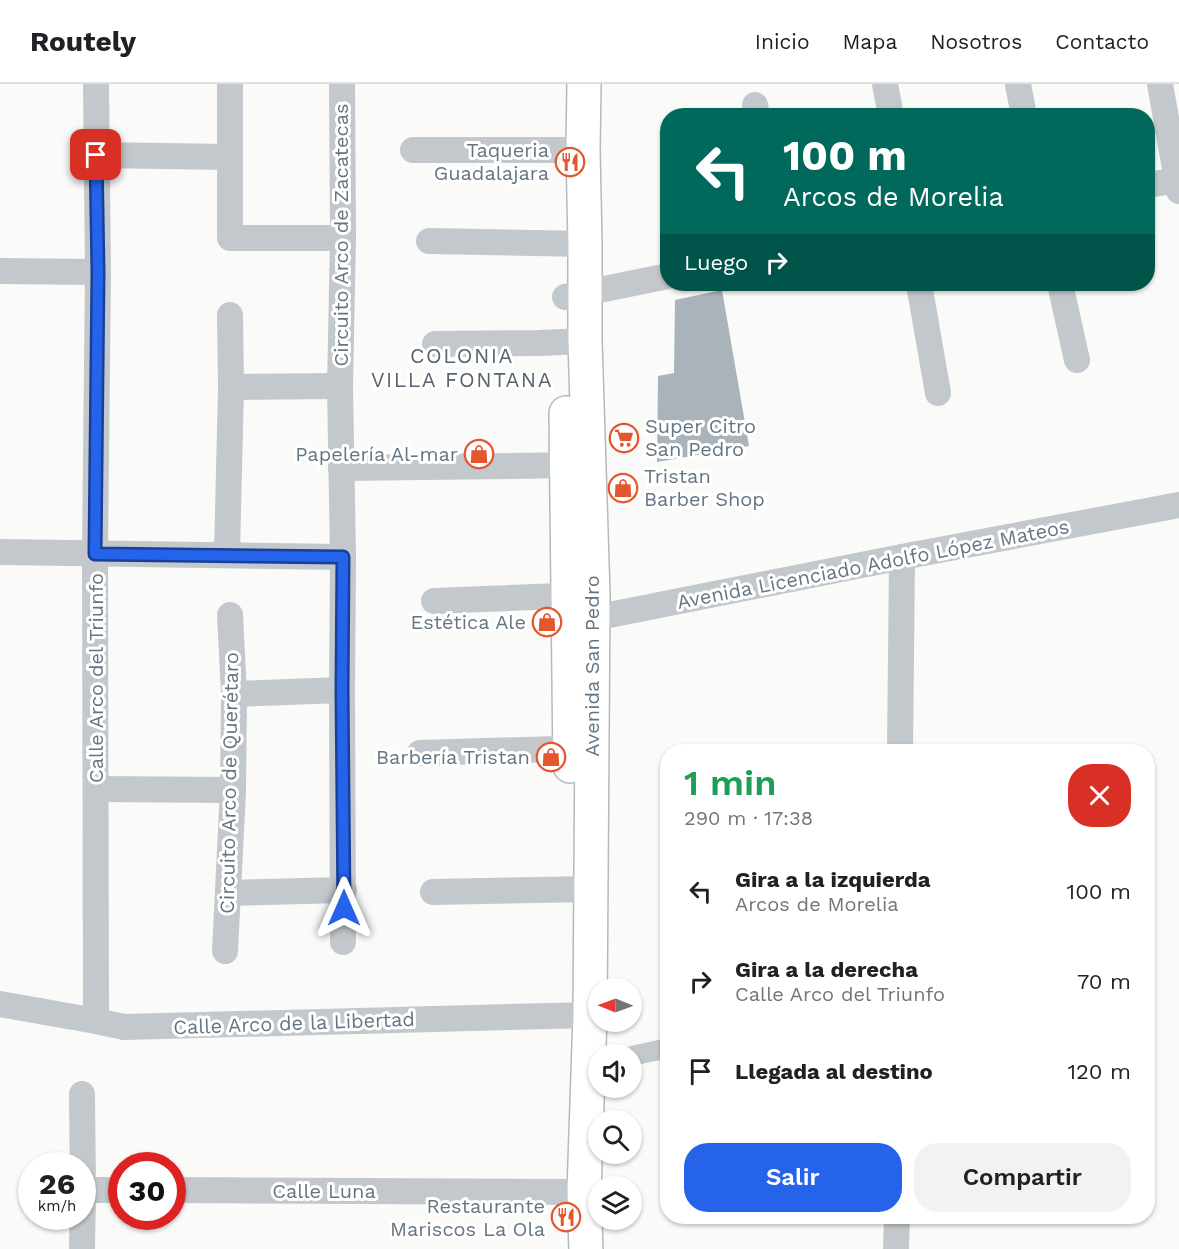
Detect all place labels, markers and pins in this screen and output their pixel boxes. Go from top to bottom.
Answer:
pin [70,129,121,180]
place label: Taqueria Guadalajara [434,138,549,185]
restaurant icon: Taqueria Guadalajara [554,146,586,178]
place label: Super Citro San Pedro [645,414,756,461]
supermarket icon: Super Citro San Pedro [608,422,640,454]
shop icon: Papelería Al-mar [463,438,495,470]
place label: Papelería Al-mar [295,442,458,466]
place label: Tristan Barber Shop [644,464,765,511]
shop icon: Tristan Barber Shop [607,472,639,504]
shop icon: Estética Ale [531,606,563,638]
place label: Estética Ale [410,610,526,634]
shop icon: Barbería Tristan [535,741,567,773]
place label: Barbería Tristan [376,745,530,769]
place label: Restaurante Mariscos La Ola [390,1194,545,1241]
restaurant icon: Restaurante Mariscos La Ola [550,1201,582,1233]

